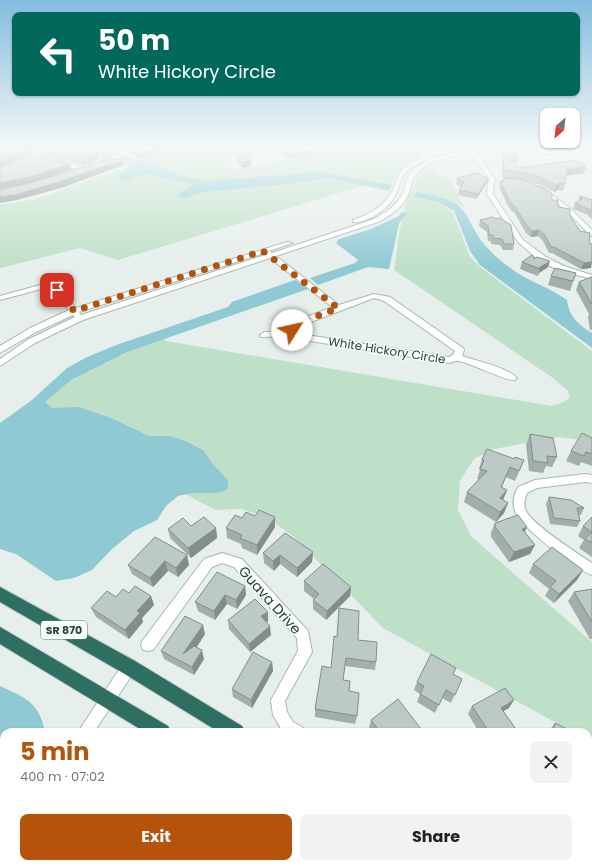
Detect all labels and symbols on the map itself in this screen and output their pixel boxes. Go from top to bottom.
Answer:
north arrow [540,108,580,148]
pin [40,273,74,307]
position arrow [271,309,313,351]
street label: White Hickory Circle [327,332,447,368]
street label: Guava Drive [234,562,306,639]
road number: SR 870 [41,621,87,639]

